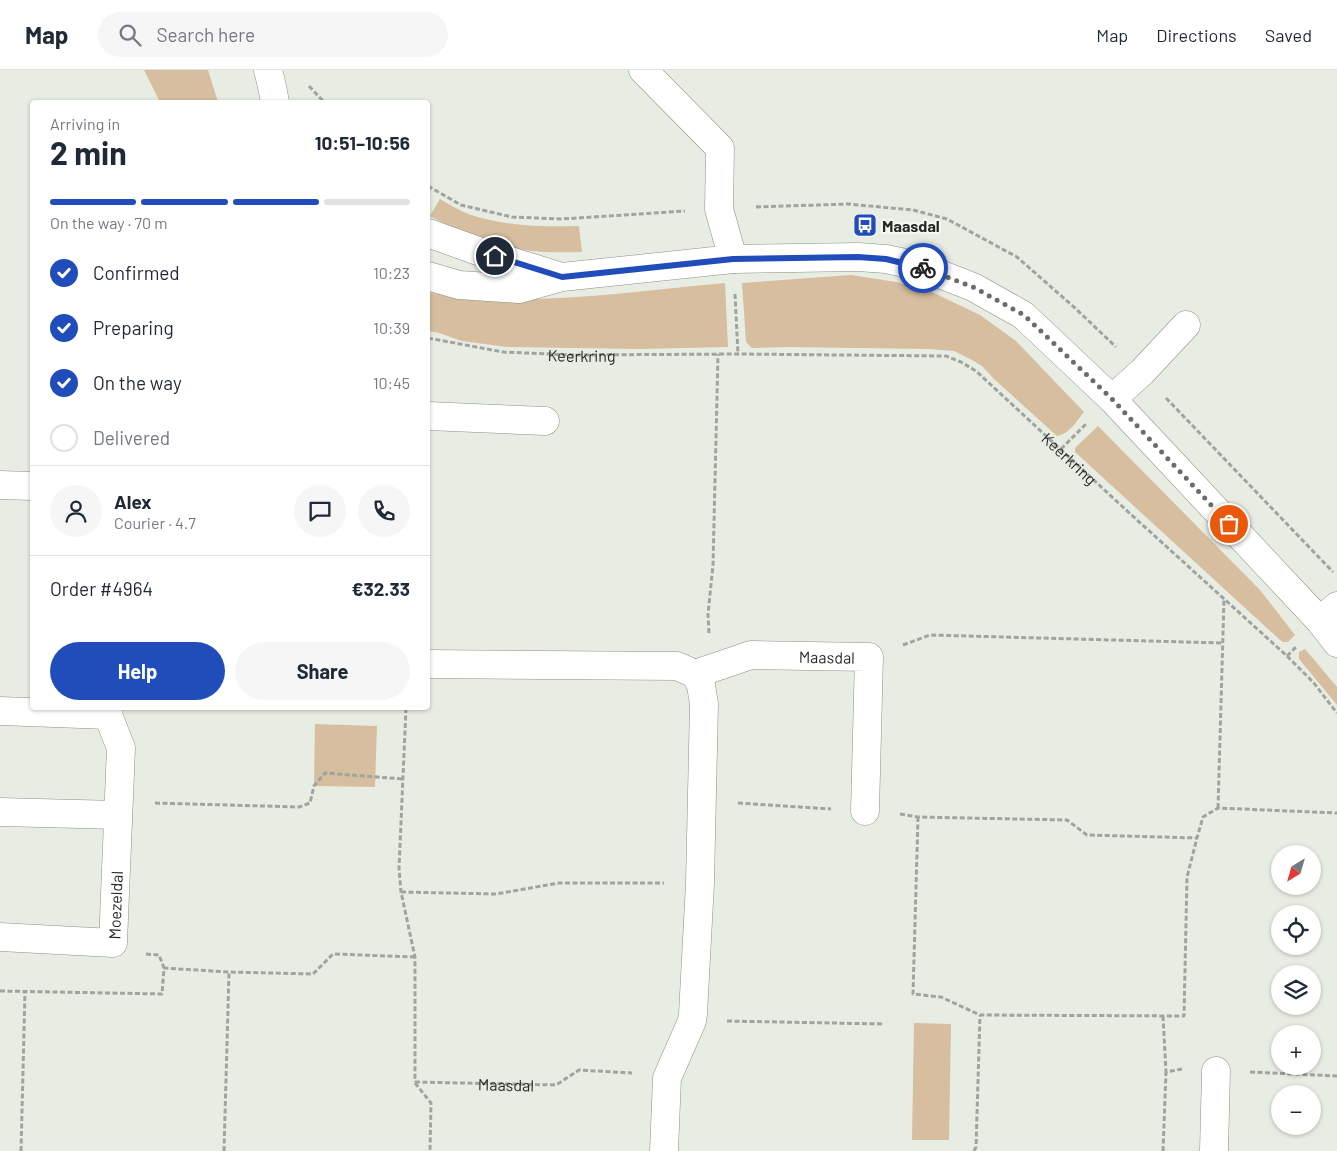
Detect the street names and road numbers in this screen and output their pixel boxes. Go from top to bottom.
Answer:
street label: Keerkring [547,344,615,365]
street label: Keerkring [1039,428,1101,488]
street label: Maasdal [799,646,855,666]
street label: Moezeldal [104,870,125,940]
street label: Maasdal [478,1074,534,1094]

